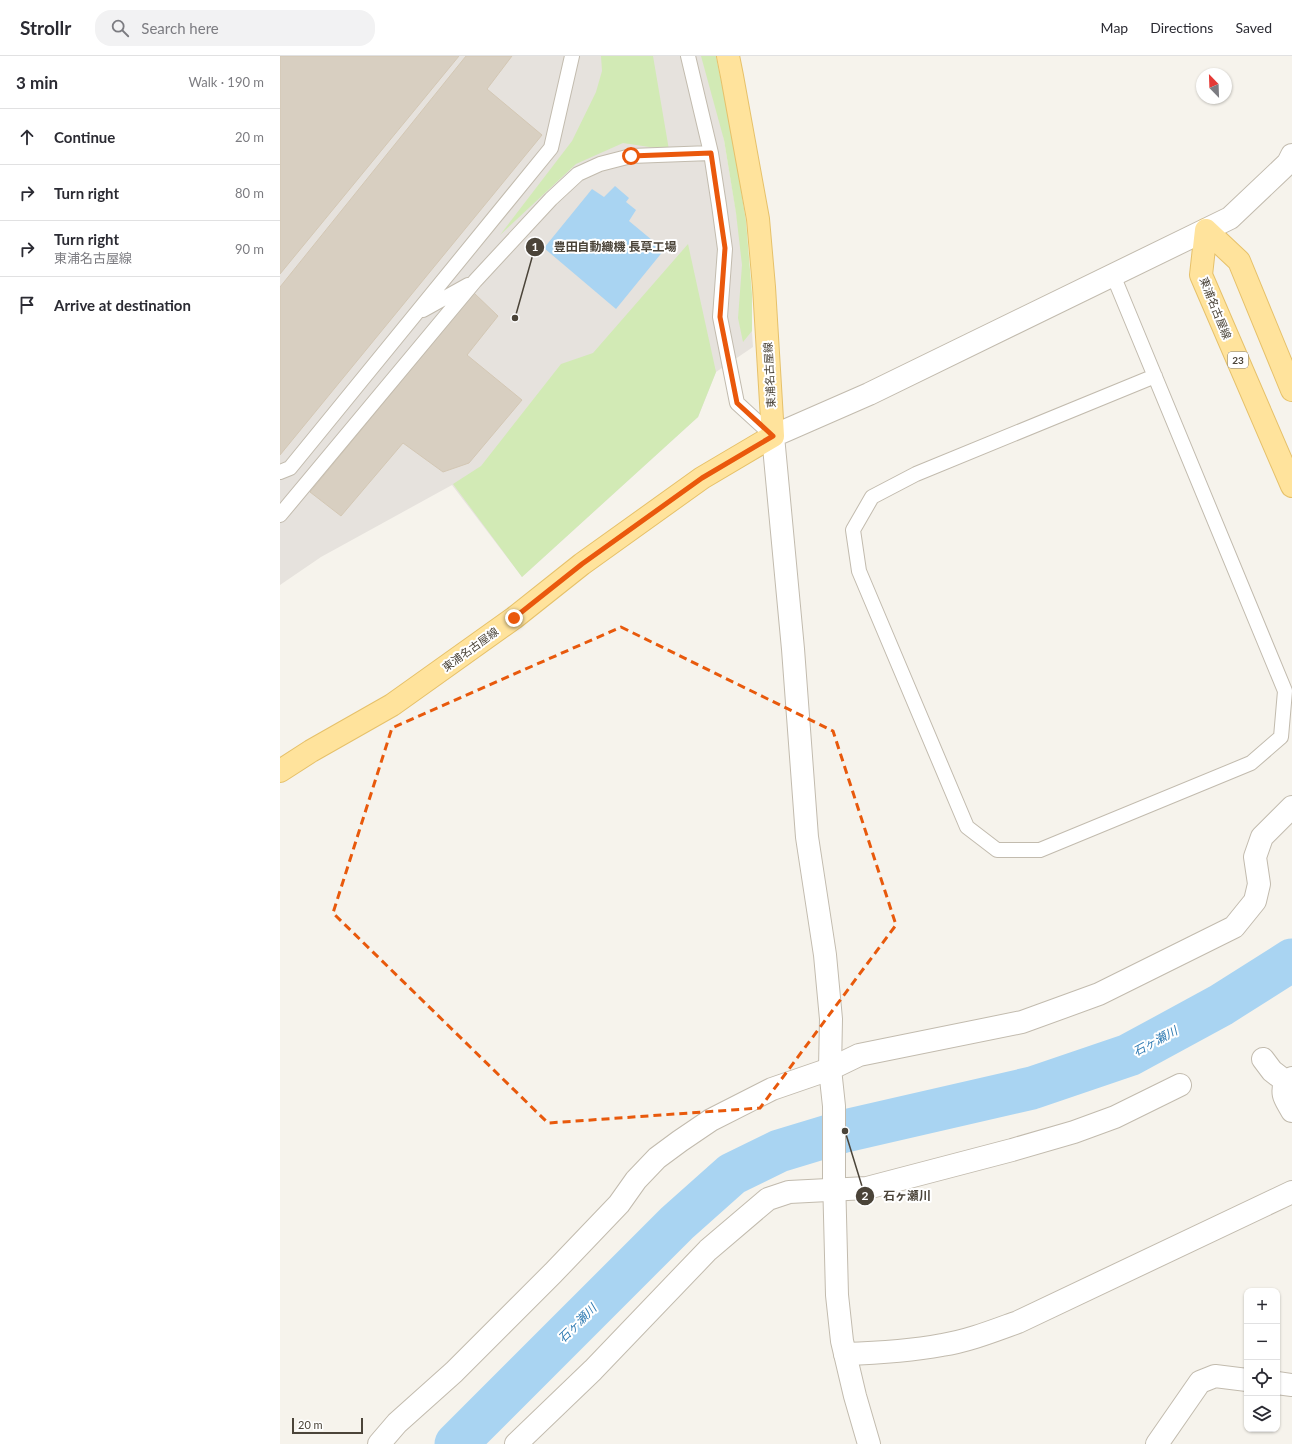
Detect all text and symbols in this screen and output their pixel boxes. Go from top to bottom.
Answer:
search box [95,10,375,46]
text: Strollr [20,16,71,39]
icon: search [109,17,131,39]
text: Search here [141,19,219,37]
text: Map [1101,19,1128,36]
text: Directions [1150,19,1213,36]
text: Saved [1235,19,1272,36]
north arrow [1196,68,1232,104]
text: 3 min [16,72,58,93]
text: Walk · 190 m [188,74,264,90]
icon: ahead [16,126,38,148]
text: Continue [54,128,115,146]
text: 20 m [235,129,264,145]
route start [622,147,640,165]
icon: right [16,182,38,204]
text: Turn right [54,184,119,202]
text: 80 m [235,185,264,201]
text: Turn right [54,230,119,248]
callout: 豊田自動織機 長草工場 [525,235,684,259]
icon: right [16,238,38,260]
text: 1 [532,239,539,254]
text: 豊田自動織機 長草工場 [554,239,676,254]
text: 90 m [235,241,264,257]
text: 東浦名古屋線 [54,250,132,266]
street label: 東浦名古屋線 [1198,275,1234,341]
icon: arrive [16,294,38,316]
text: Arrive at destination [54,296,191,314]
street label: 東浦名古屋線 [761,342,777,408]
road number: 23 [1228,352,1248,368]
route end [505,609,523,627]
street label: 東浦名古屋線 [439,624,501,674]
water label: 石ヶ瀬川 [1130,1022,1181,1059]
callout: 石ヶ瀬川 [855,1184,939,1208]
text: 2 [862,1188,869,1203]
text: 石ヶ瀬川 [883,1188,931,1203]
map controls [1244,1288,1280,1432]
button: + [1244,1288,1280,1324]
water label: 石ヶ瀬川 [555,1299,601,1345]
button: − [1244,1324,1280,1360]
button: locate [1244,1360,1280,1396]
button: layers [1244,1396,1280,1432]
scale bar [292,1416,363,1435]
text: 20 m [298,1418,323,1431]

